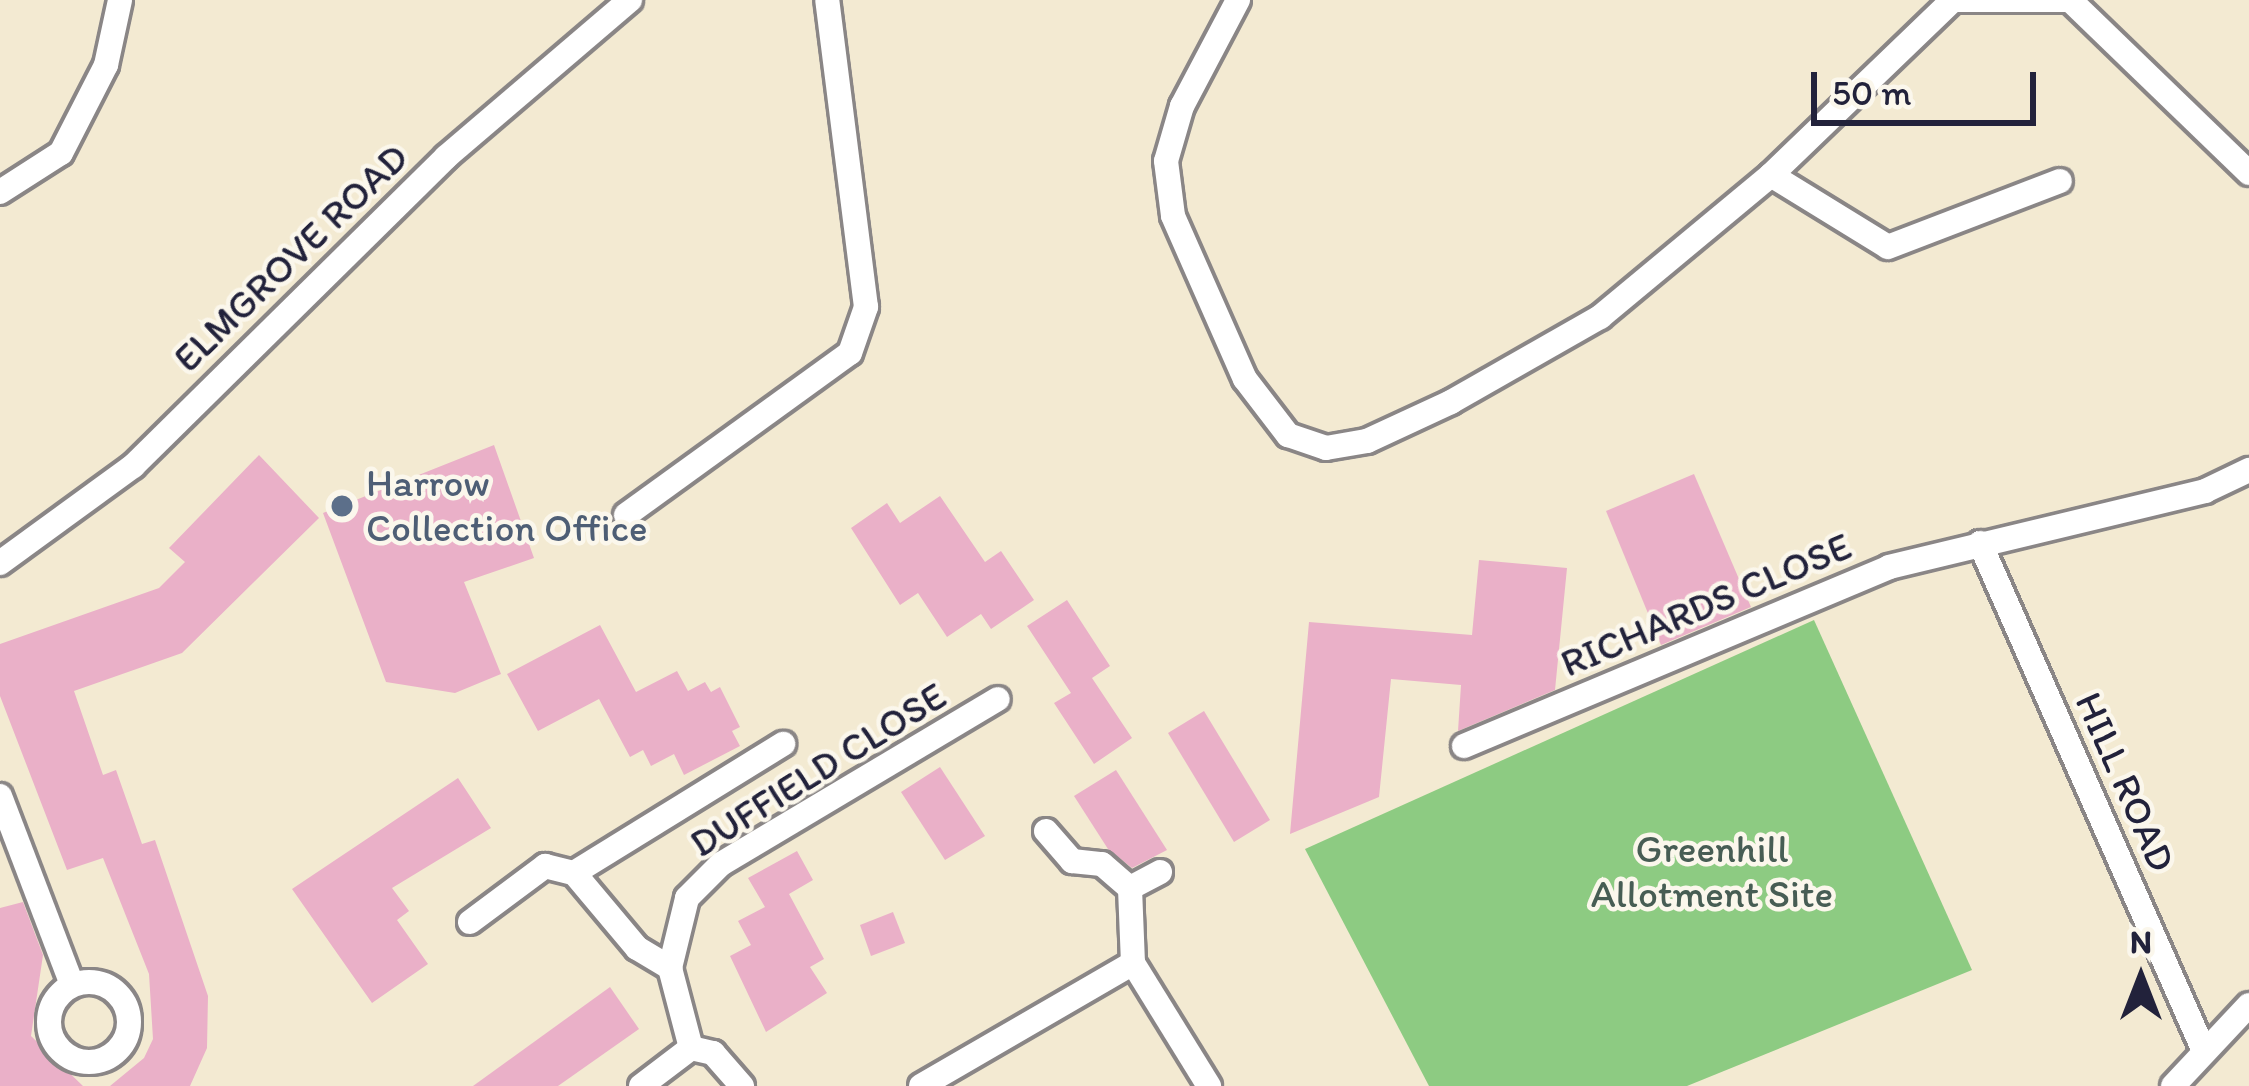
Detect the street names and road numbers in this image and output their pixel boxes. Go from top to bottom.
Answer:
street label: ELMGROVE ROAD [165,135,417,381]
street label: RICHARDS CLOSE [1554,523,1858,687]
street label: DUFFIELD CLOSE [681,672,955,868]
street label: HILL ROAD [2065,685,2185,879]

